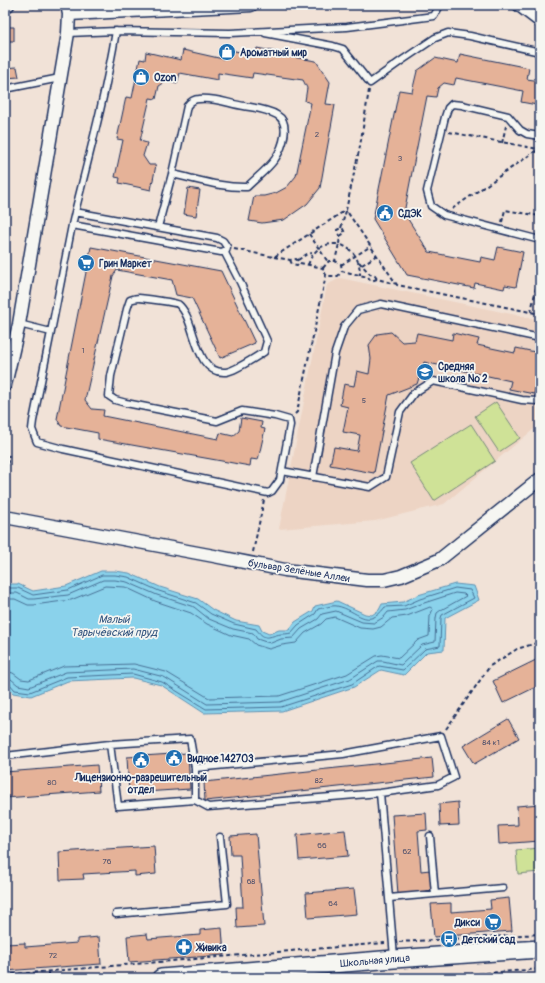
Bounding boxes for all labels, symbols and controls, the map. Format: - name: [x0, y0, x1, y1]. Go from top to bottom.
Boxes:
- shop icon: Ароматный мир: [217, 42, 237, 62]
- place label: Ароматный мир: [240, 47, 307, 59]
- shop icon: Ozon: [131, 67, 151, 87]
- place label: Ozon: [154, 72, 177, 84]
- house number: 2: [315, 130, 320, 139]
- house number: 3: [398, 154, 403, 163]
- public building icon: СДЭК: [375, 203, 395, 223]
- place label: СДЭК: [398, 208, 422, 220]
- supermarket icon: Грин Маркет: [76, 253, 96, 273]
- place label: Грин Маркет: [99, 258, 153, 270]
- house number: 1: [81, 346, 85, 355]
- place label: Средняя школа № 2: [438, 361, 488, 385]
- school or university icon: Средняя школа № 2: [415, 362, 435, 382]
- house number: 5: [362, 396, 366, 405]
- street label: бульвар Зелёные Аллеи: [247, 557, 351, 585]
- water label: Малый Тарычёвский пруд: [71, 613, 159, 639]
- house number: 84 к1: [482, 738, 500, 747]
- public building icon: Видное 142703: [164, 748, 184, 768]
- public building icon: Лицензионно-разрешительный отдел: [131, 750, 151, 770]
- place label: Видное 142703: [187, 753, 254, 765]
- place label: Лицензионно-разрешительный отдел: [74, 772, 207, 796]
- house number: 82: [315, 776, 324, 785]
- house number: 80: [47, 778, 57, 787]
- house number: 66: [317, 841, 327, 850]
- house number: 62: [402, 847, 412, 856]
- house number: 76: [103, 857, 112, 866]
- house number: 68: [247, 877, 255, 886]
- house number: 64: [328, 899, 338, 908]
- supermarket icon: Дикси: [483, 912, 503, 932]
- place label: Дикси: [454, 917, 481, 929]
- bus stop icon: Детский сад: [439, 929, 459, 949]
- place label: Детский сад: [461, 934, 516, 946]
- pharmacy icon: Живика: [174, 937, 194, 957]
- place label: Живика: [195, 942, 227, 954]
- house number: 72: [49, 951, 58, 960]
- street label: Школьная улица: [340, 952, 411, 970]

